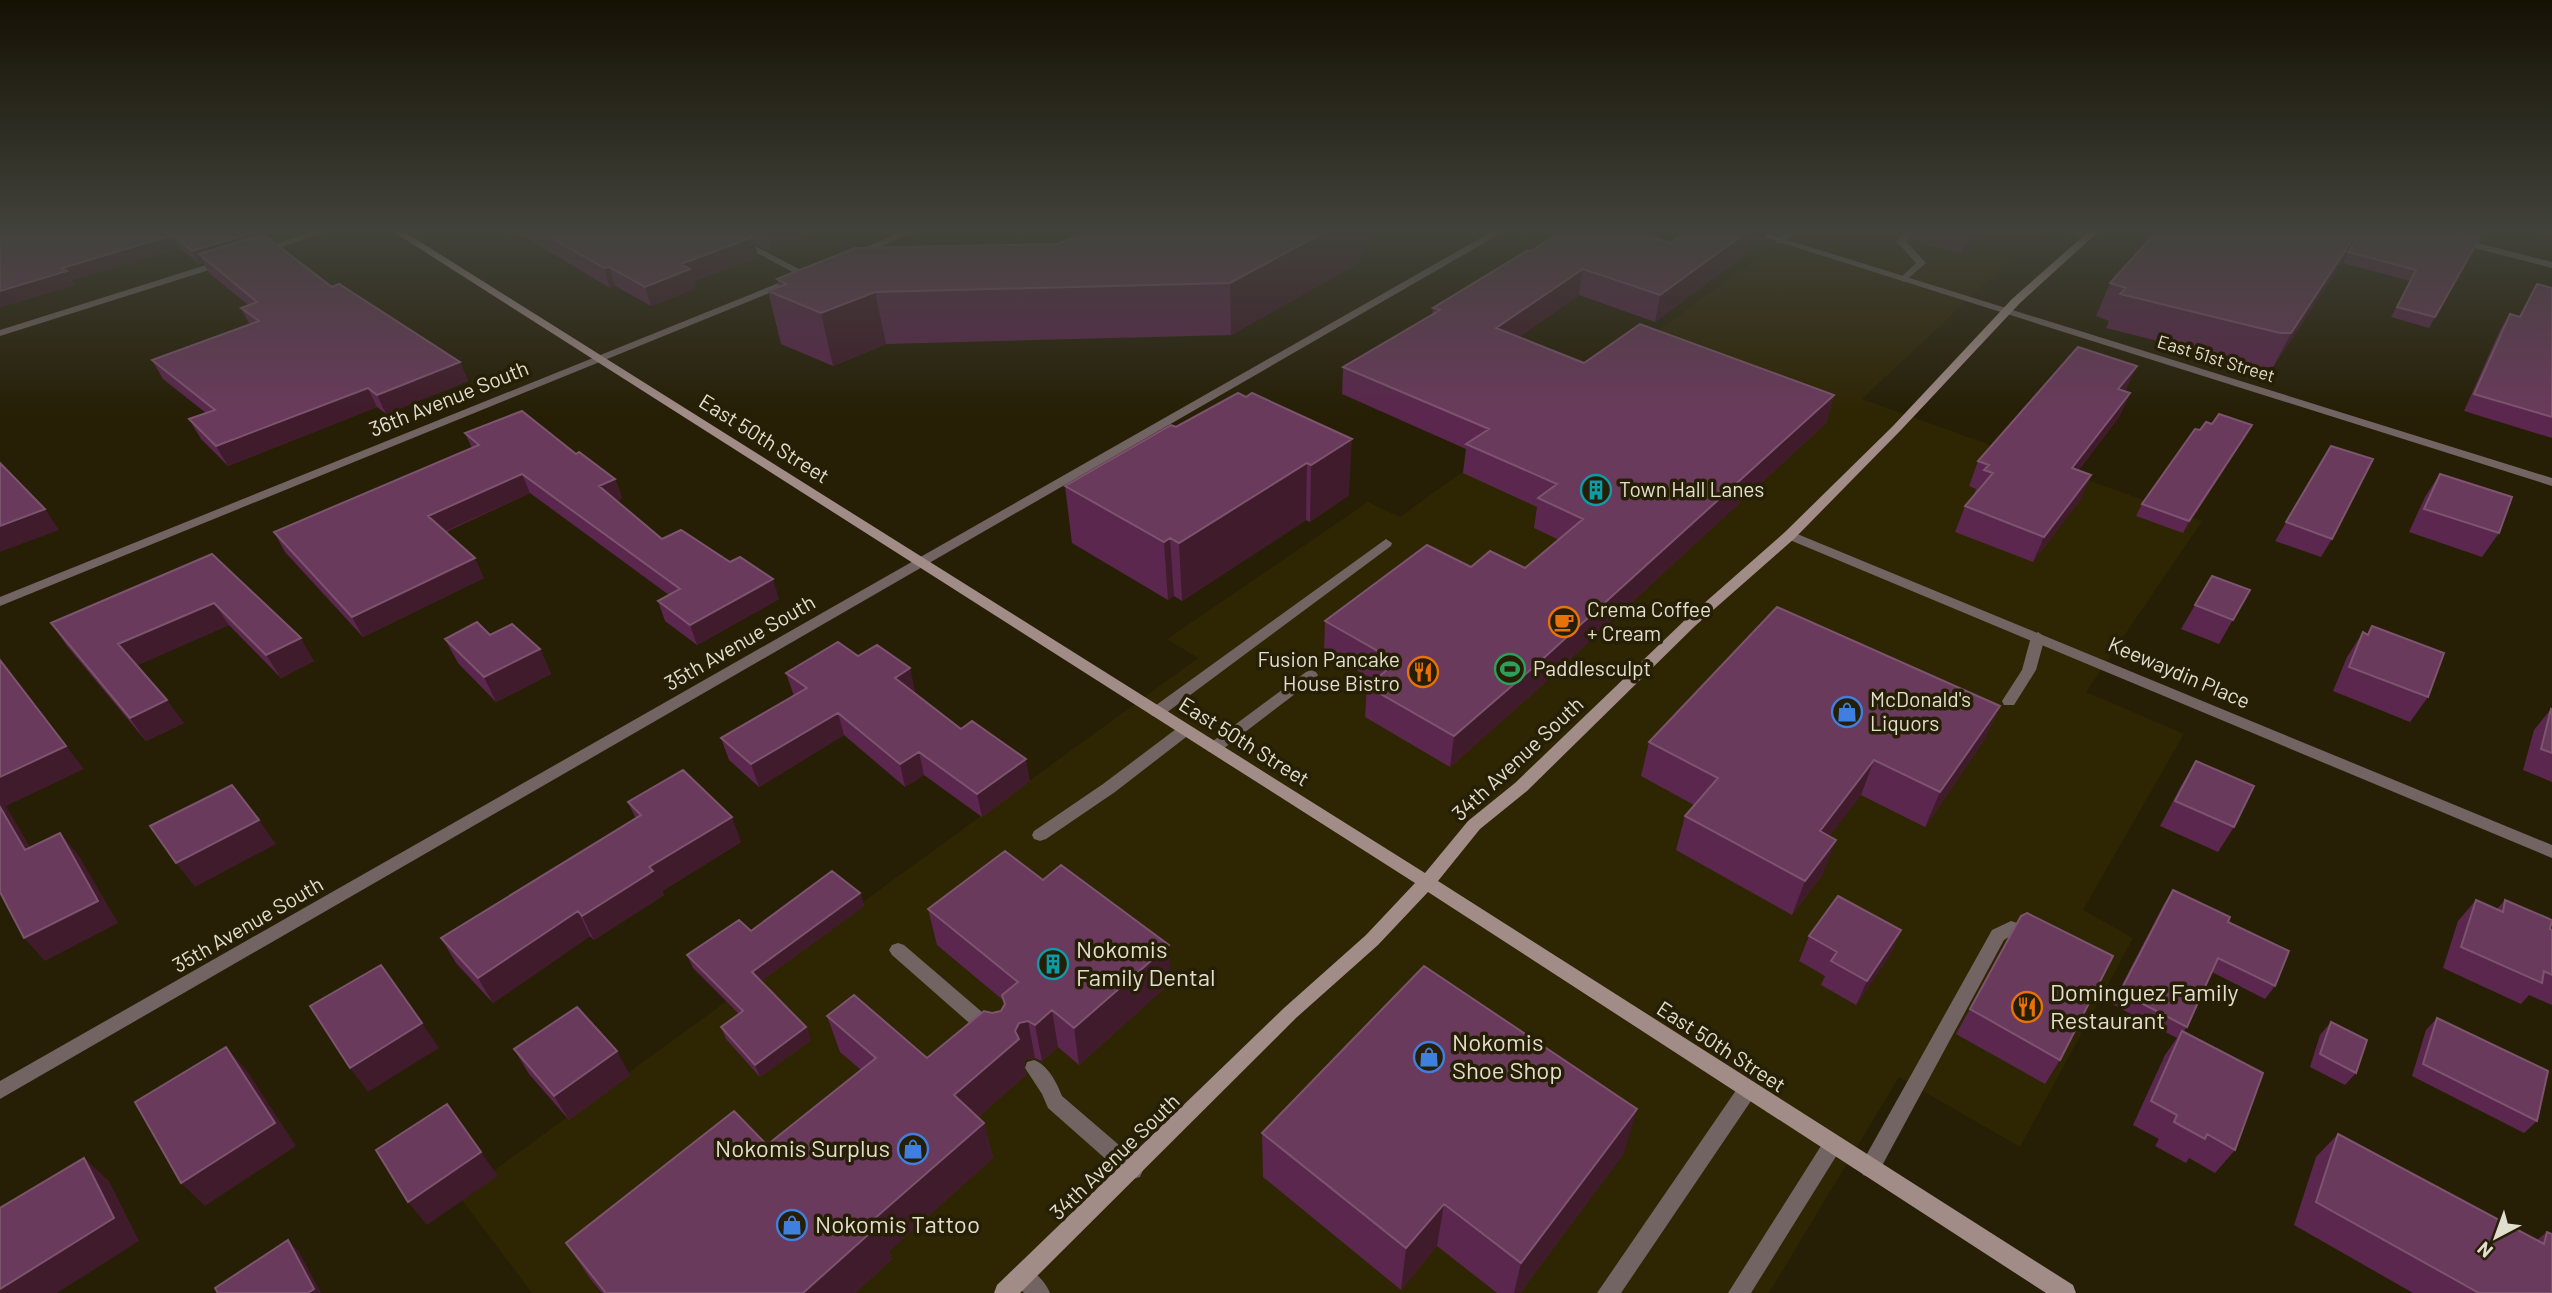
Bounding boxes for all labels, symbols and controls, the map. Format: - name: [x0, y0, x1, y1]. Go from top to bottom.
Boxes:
- street label: East 51st Street: [2155, 330, 2278, 386]
- street label: 36th Avenue South: [365, 354, 532, 441]
- street label: East 50th Street: [695, 388, 834, 488]
- building icon: Town Hall Lanes: [1579, 473, 1613, 507]
- place label: Town Hall Lanes: [1619, 476, 1764, 501]
- street label: 35th Avenue South: [660, 588, 819, 695]
- place label: Crema Coffee + Cream: [1587, 596, 1711, 645]
- cafe icon: Crema Coffee + Cream: [1547, 605, 1581, 639]
- street label: Keewaydin Place: [2105, 630, 2254, 713]
- place label: Fusion Pancake House Bistro: [1257, 646, 1400, 695]
- sports icon: Paddlesculpt: [1493, 652, 1527, 686]
- restaurant icon: Fusion Pancake House Bistro: [1406, 655, 1440, 689]
- place label: Paddlesculpt: [1533, 655, 1651, 680]
- place label: McDonald's Liquors: [1870, 686, 1971, 735]
- street label: East 50th Street: [1175, 691, 1314, 791]
- street label: 34th Avenue South: [1446, 691, 1588, 825]
- shop icon: McDonald's Liquors: [1830, 695, 1864, 729]
- street label: 35th Avenue South: [168, 870, 327, 977]
- place label: Nokomis Family Dental: [1076, 934, 1216, 991]
- building icon: Nokomis Family Dental: [1036, 947, 1070, 981]
- place label: Dominguez Family Restaurant: [2050, 977, 2238, 1034]
- restaurant icon: Dominguez Family Restaurant: [2010, 990, 2044, 1024]
- street label: East 50th Street: [1653, 995, 1791, 1097]
- place label: Nokomis Shoe Shop: [1452, 1027, 1563, 1084]
- shop icon: Nokomis Shoe Shop: [1412, 1040, 1446, 1074]
- street label: 34th Avenue South: [1044, 1088, 1184, 1224]
- shop icon: Nokomis Surplus: [896, 1132, 930, 1166]
- place label: Nokomis Surplus: [715, 1133, 890, 1162]
- north arrow: [2461, 1202, 2531, 1272]
- shop icon: Nokomis Tattoo: [775, 1208, 809, 1242]
- place label: Nokomis Tattoo: [815, 1209, 980, 1238]
- text: N: [2472, 1237, 2497, 1263]

